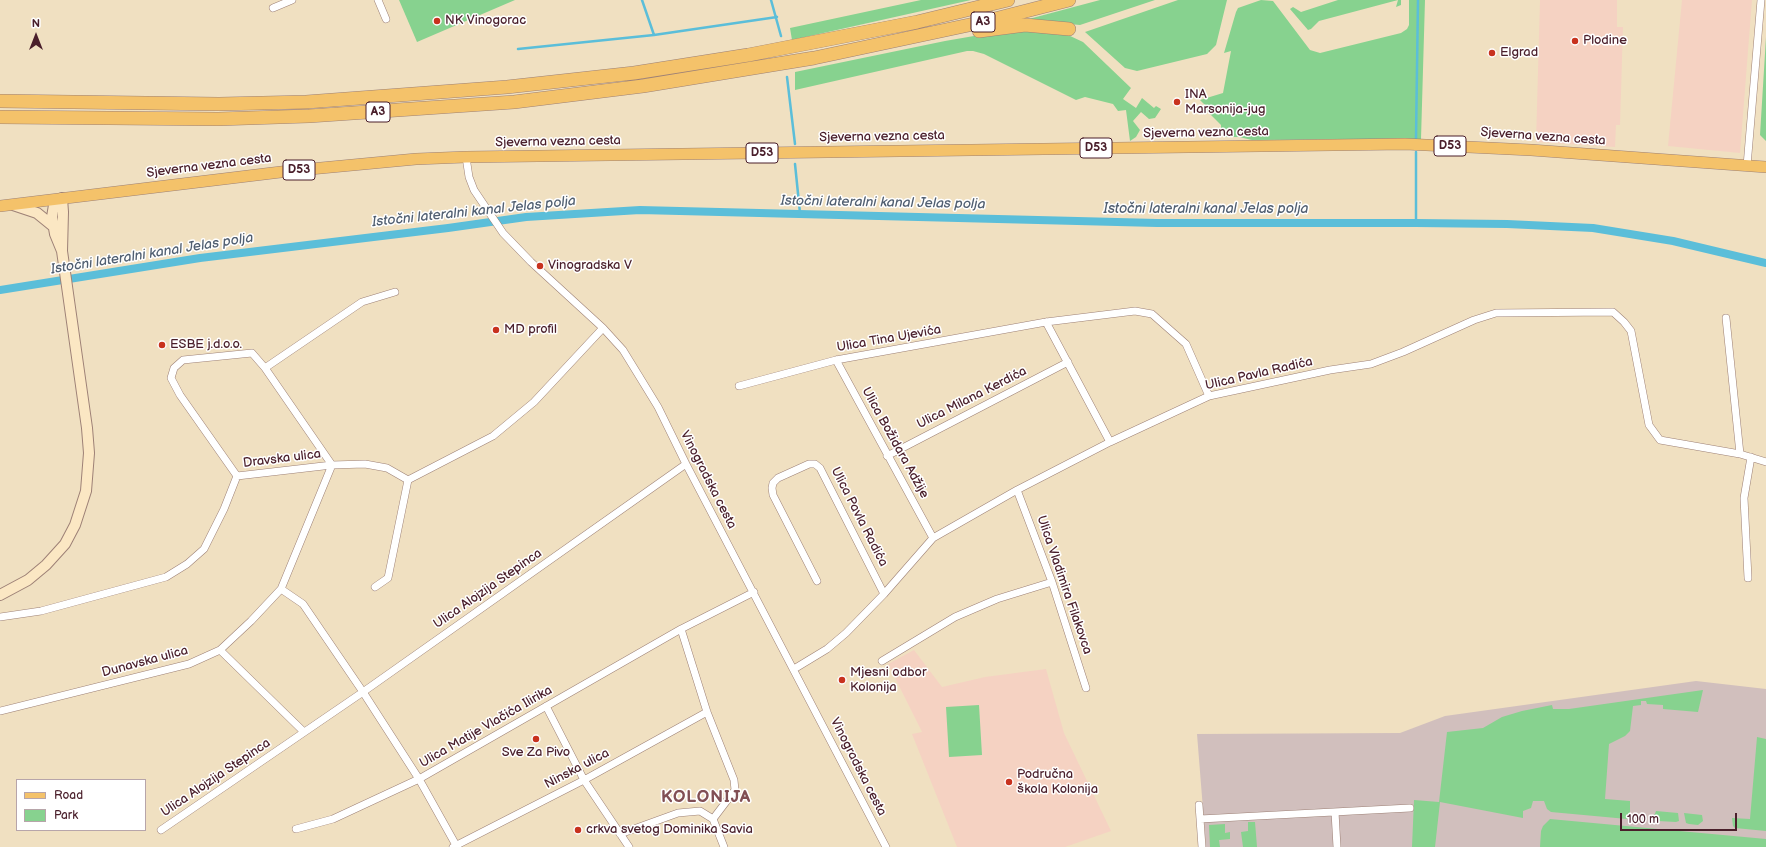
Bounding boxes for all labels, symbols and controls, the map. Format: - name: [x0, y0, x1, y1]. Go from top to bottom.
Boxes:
- road number: A3: [971, 12, 995, 32]
- place label: NK Vinogorac: [445, 13, 526, 29]
- north arrow: [16, 16, 56, 56]
- marker: NK Vinogorac: [432, 16, 442, 26]
- text: N: [32, 17, 40, 30]
- place label: Plodine: [1583, 33, 1627, 49]
- marker: Plodine: [1570, 36, 1580, 46]
- place label: Elgrad: [1500, 45, 1538, 61]
- marker: Elgrad: [1487, 48, 1497, 58]
- place label: INA Marsonija-jug: [1185, 87, 1266, 118]
- marker: INA Marsonija-jug: [1172, 97, 1182, 107]
- road number: A3: [366, 102, 390, 122]
- street label: Sjeverna vezna cesta: [1143, 124, 1269, 142]
- street label: Sjeverna vezna cesta: [1480, 125, 1606, 149]
- street label: Sjeverna vezna cesta: [819, 128, 945, 146]
- street label: Sjeverna vezna cesta: [495, 133, 621, 151]
- road number: D53: [1434, 136, 1466, 156]
- road number: D53: [1080, 138, 1112, 158]
- road number: D53: [746, 143, 778, 163]
- street label: Sjeverna vezna cesta: [146, 151, 272, 181]
- road number: D53: [283, 160, 315, 180]
- water label: Istočni lateralni kanal Jelas polja: [371, 193, 577, 231]
- water label: Istočni lateralni kanal Jelas polja: [780, 193, 986, 213]
- water label: Istočni lateralni kanal Jelas polja: [1104, 201, 1308, 217]
- water label: Istočni lateralni kanal Jelas polja: [50, 230, 254, 278]
- place label: Vinogradska V: [548, 258, 632, 274]
- marker: Vinogradska V: [535, 261, 545, 271]
- place label: MD profil: [504, 322, 557, 338]
- street label: Ulica Tina Ujevića: [836, 322, 942, 356]
- marker: MD profil: [491, 325, 501, 335]
- place label: ESBE j.d.o.o.: [170, 337, 242, 353]
- marker: ESBE j.d.o.o.: [157, 340, 167, 350]
- street label: Ulica Pavla Radića: [1204, 354, 1314, 394]
- street label: Ulica Milana Kerdića: [915, 364, 1029, 432]
- street label: Ulica Božidara Adžije: [858, 385, 932, 501]
- street label: Vinogradska cesta: [677, 428, 739, 532]
- street label: Dravska ulica: [242, 446, 322, 472]
- street label: Ulica Pavla Radića: [827, 465, 891, 569]
- street label: Ulica Vladimira Filakovca: [1033, 514, 1095, 656]
- street label: Ulica Alojzija Stepinca: [431, 546, 545, 632]
- street label: Dunavska ulica: [100, 643, 190, 681]
- place label: Mjesni odbor Kolonija: [850, 665, 927, 696]
- marker: Mjesni odbor Kolonija: [837, 675, 847, 685]
- street label: Ulica Matije Vlačića Ilirika: [417, 683, 555, 771]
- street label: Vinogradska cesta: [827, 715, 889, 819]
- marker: Sve Za Pivo: [531, 734, 541, 744]
- street label: Ulica Alojzija Stepinca: [158, 736, 274, 820]
- place label: Sve Za Pivo: [502, 745, 570, 761]
- street label: Ninska ulica: [542, 745, 612, 793]
- place label: Područna škola Kolonija: [1017, 767, 1098, 798]
- marker: Područna škola Kolonija: [1004, 777, 1014, 787]
- legend: [16, 779, 146, 831]
- text: Road: [54, 788, 83, 803]
- district label: KOLONIJA: [661, 788, 751, 808]
- scale bar: [1622, 805, 1739, 831]
- text: Park: [54, 808, 78, 823]
- text: 100 m: [1627, 812, 1659, 827]
- place label: crkva svetog Dominika Savia: [586, 822, 753, 838]
- marker: crkva svetog Dominika Savia: [573, 825, 583, 835]

